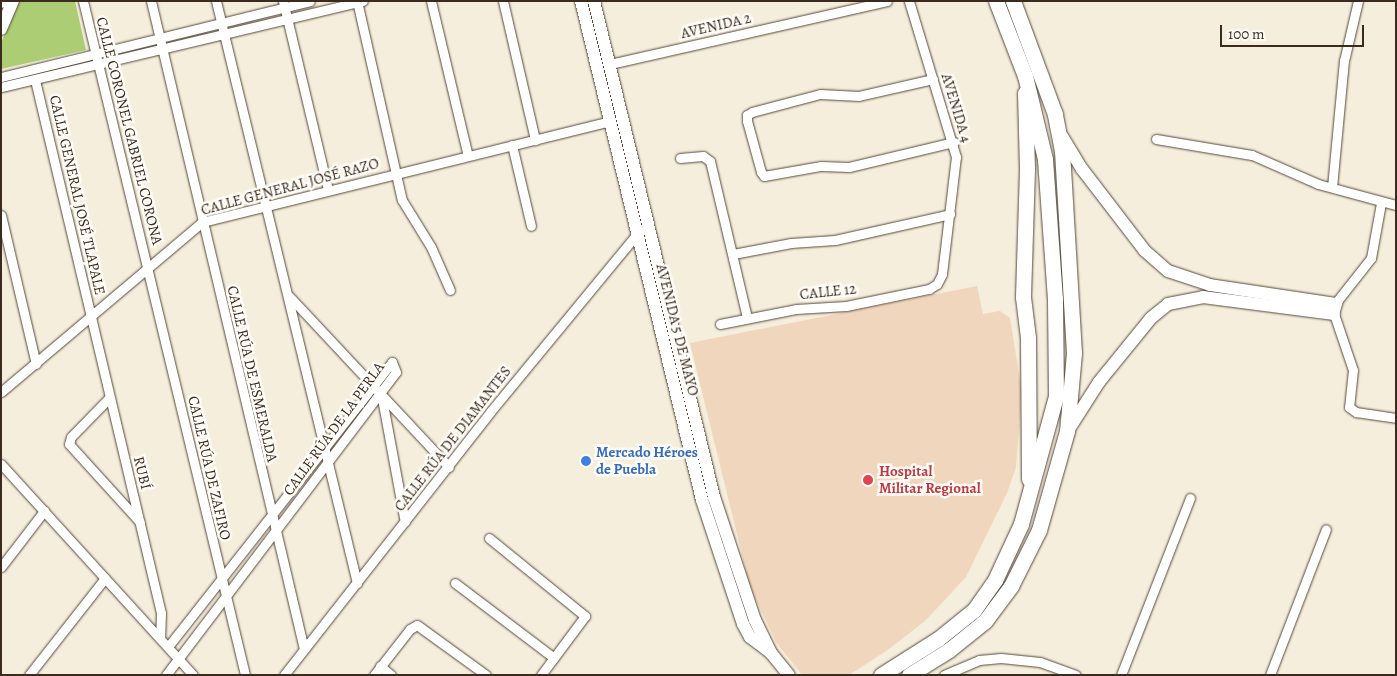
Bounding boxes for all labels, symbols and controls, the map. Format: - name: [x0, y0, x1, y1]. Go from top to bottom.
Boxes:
- street label: AVENIDA 2: [679, 9, 753, 43]
- street label: CALLE CORONEL GABRIEL CORONA: [92, 15, 166, 247]
- scale bar: [1222, 15, 1366, 47]
- text: 100 m: [1228, 24, 1265, 44]
- street label: AVENIDA 4: [937, 71, 975, 145]
- street label: CALLE GENERAL JOSÉ TLAPALE: [45, 93, 109, 297]
- street label: CALLE GENERAL JOSÉ RAZO: [199, 155, 381, 219]
- street label: AVENIDA 5 DE MAYO: [652, 262, 702, 398]
- street label: CALLE 12: [799, 280, 857, 304]
- street label: CALLE RÚA DE ESMERALDA: [223, 284, 281, 464]
- street label: CALLE RÚA DE LA PERLA: [280, 359, 388, 499]
- street label: CALLE RÚA DE DIAMANTES: [391, 363, 515, 515]
- street label: CALLE RÚA DE ZAFIRO: [184, 394, 234, 542]
- place label: Mercado Héroes de Puebla: [596, 443, 698, 478]
- street label: RUBÍ: [129, 455, 155, 491]
- marker: Mercado Héroes de Puebla: [580, 455, 592, 467]
- place label: Hospital Militar Regional: [879, 462, 981, 497]
- marker: Hospital Militar Regional: [861, 473, 875, 487]

